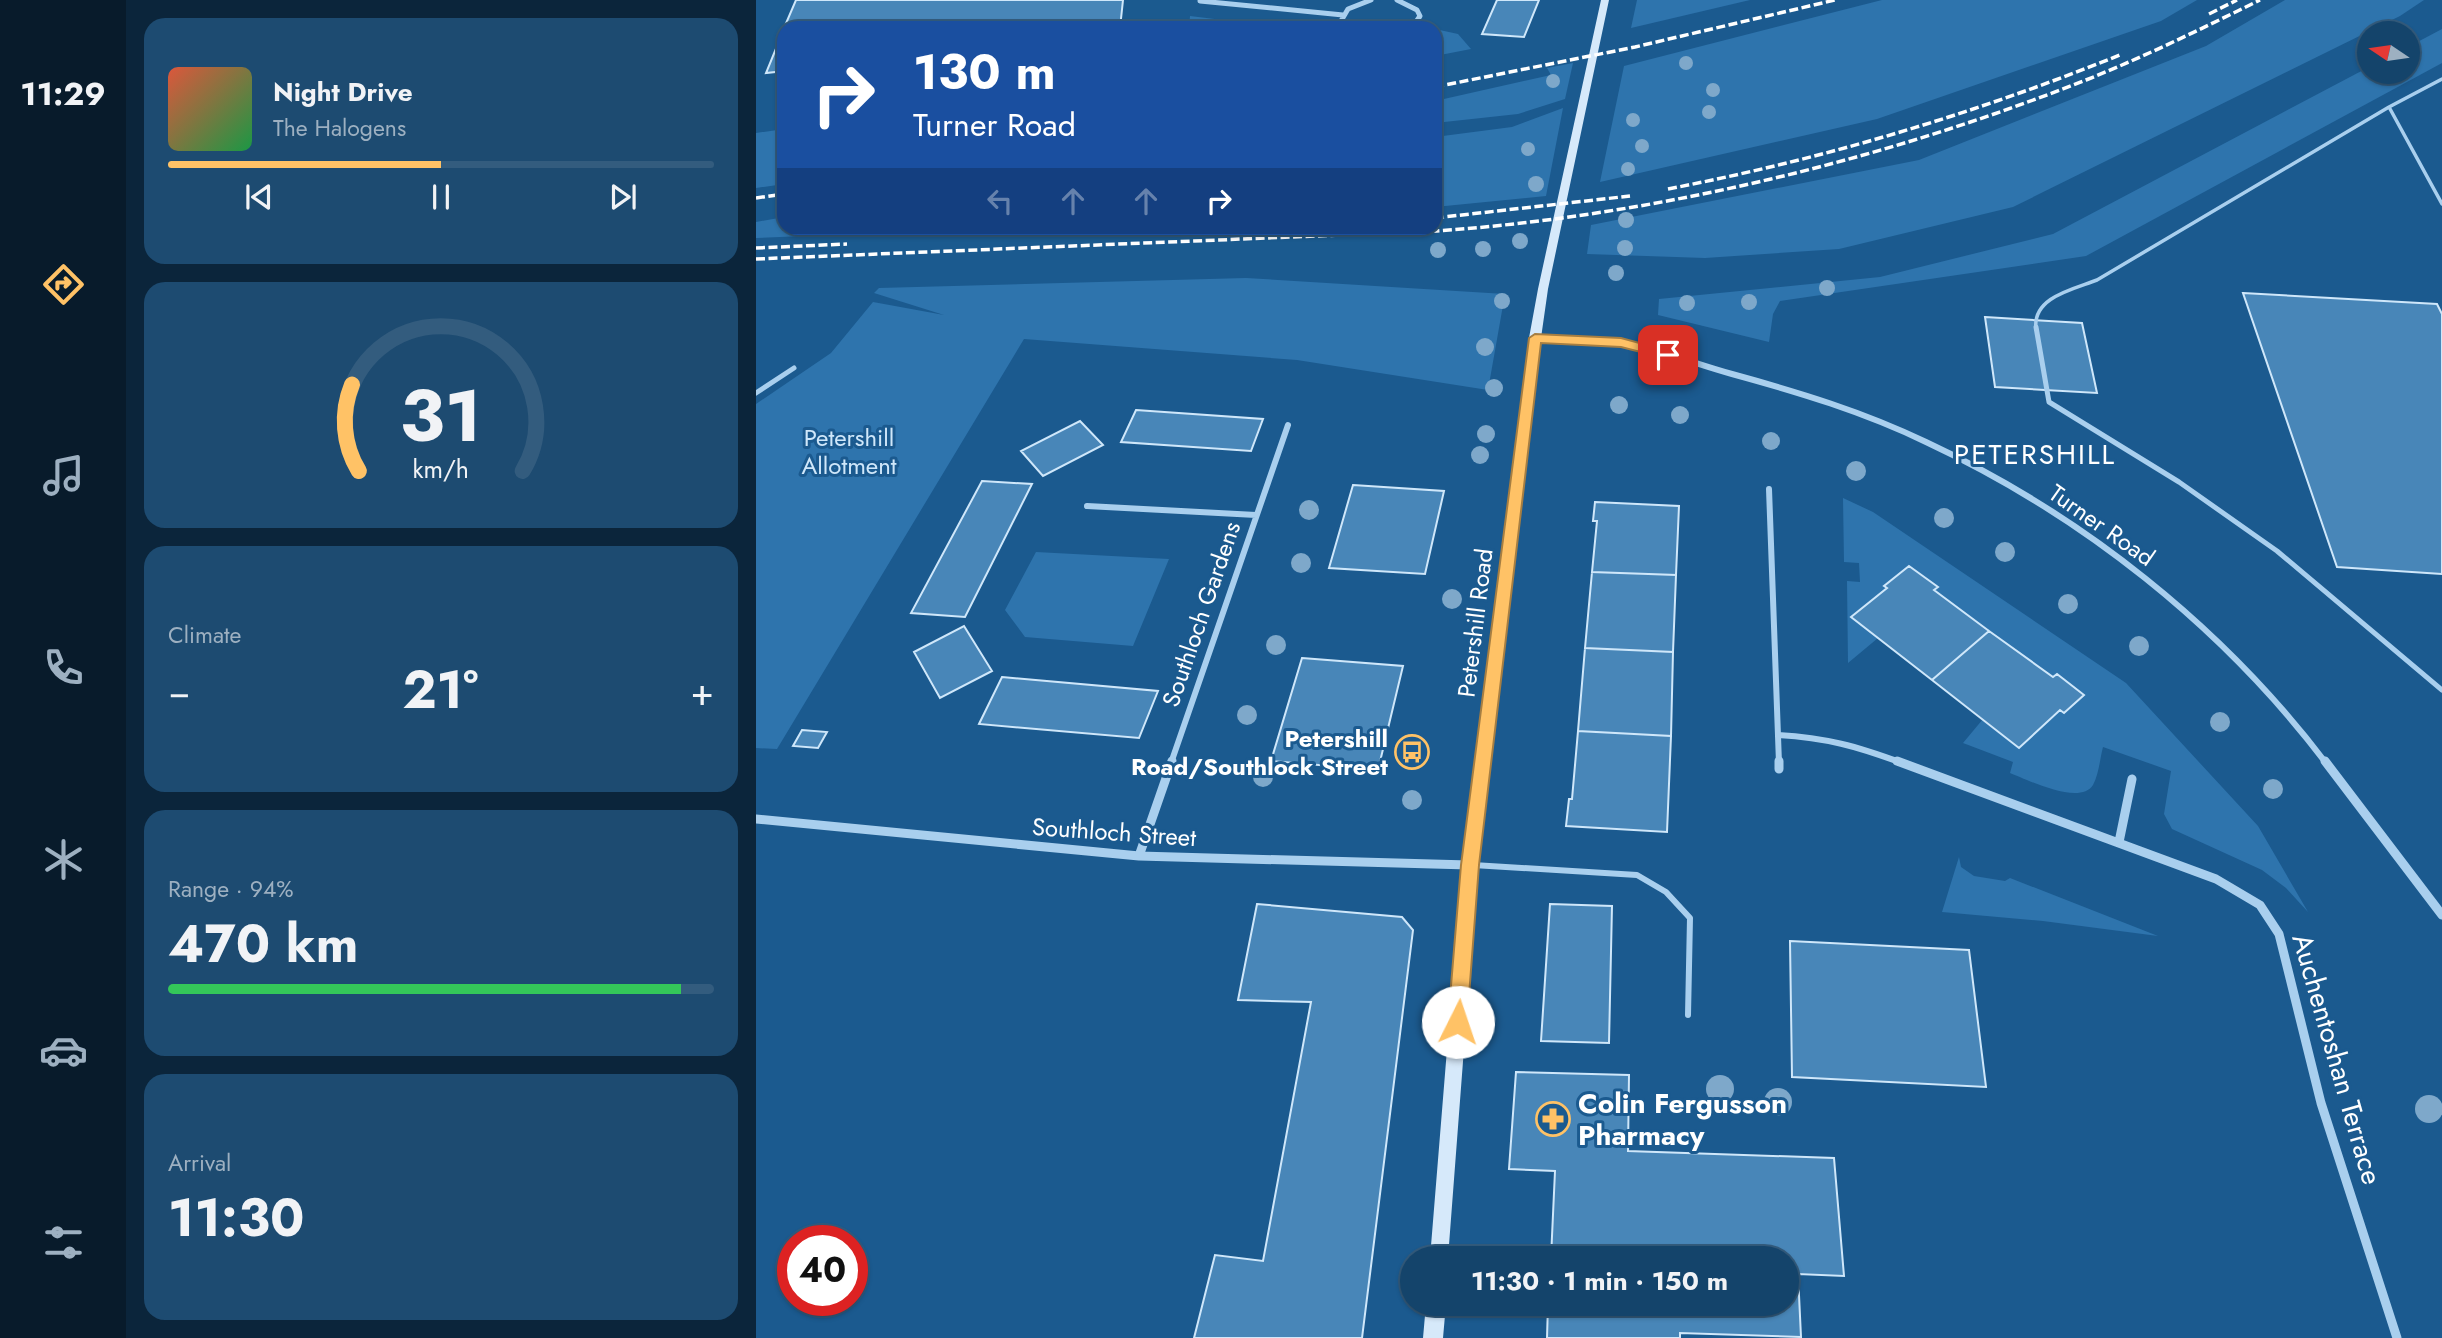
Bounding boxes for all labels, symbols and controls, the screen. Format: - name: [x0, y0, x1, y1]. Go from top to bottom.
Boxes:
- north arrow: [2357, 21, 2420, 84]
- map controls: [2357, 21, 2420, 84]
- text: 130 m: [913, 37, 1056, 107]
- icon: right: [798, 49, 889, 140]
- text: 11:29: [20, 71, 106, 117]
- text: Night Drive: [273, 73, 413, 111]
- text: Turner Road: [913, 102, 1076, 148]
- text: The Halogens: [273, 111, 406, 145]
- icon: previous: [240, 178, 278, 216]
- icon: pause: [422, 178, 460, 216]
- icon: next: [604, 178, 642, 216]
- icon: left: [981, 182, 1019, 220]
- icon: ahead: [1054, 182, 1092, 220]
- icon: ahead: [1127, 182, 1165, 220]
- icon: right: [1200, 182, 1238, 220]
- icon: directions: [39, 260, 88, 309]
- pin: [1638, 325, 1698, 385]
- icon: arrive: [1649, 336, 1687, 374]
- text: 31: [400, 363, 482, 468]
- park label: Petershill Allotment: [801, 420, 897, 483]
- district label: PETERSHILL: [1954, 434, 2116, 475]
- icon: music: [39, 451, 88, 500]
- text: km/h: [413, 451, 469, 487]
- street label: Turner Road: [2042, 476, 2162, 574]
- street label: Southloch Gardens: [1153, 517, 1249, 711]
- street label: Petershill Road: [1449, 547, 1501, 699]
- text: Climate: [168, 618, 241, 652]
- icon: phone: [39, 643, 88, 692]
- text: 21°: [403, 652, 479, 728]
- text: −: [168, 664, 190, 719]
- text: +: [691, 664, 714, 719]
- place label: Petershill Road/Southlock Street: [1131, 721, 1388, 784]
- bus stop icon: Petershill Road/Southlock Street: [1393, 733, 1431, 771]
- street label: Southloch Street: [1031, 809, 1197, 855]
- icon: climate: [39, 835, 88, 884]
- text: Range · 94%: [168, 872, 294, 906]
- text: 470 km: [168, 906, 358, 982]
- street label: Auchentoshan Terrace: [2282, 929, 2392, 1189]
- position arrow: [1421, 985, 1495, 1059]
- icon: car: [39, 1026, 88, 1075]
- place label: Colin Fergusson Pharmacy: [1578, 1083, 1787, 1156]
- pharmacy icon: Colin Fergusson Pharmacy: [1534, 1100, 1572, 1138]
- text: Arrival: [168, 1146, 231, 1180]
- text: 11:30: [168, 1180, 304, 1256]
- icon: filters: [39, 1218, 88, 1267]
- speed limit sign: 40: [777, 1225, 868, 1316]
- text: 11:30 · 1 min · 150 m: [1471, 1262, 1728, 1300]

